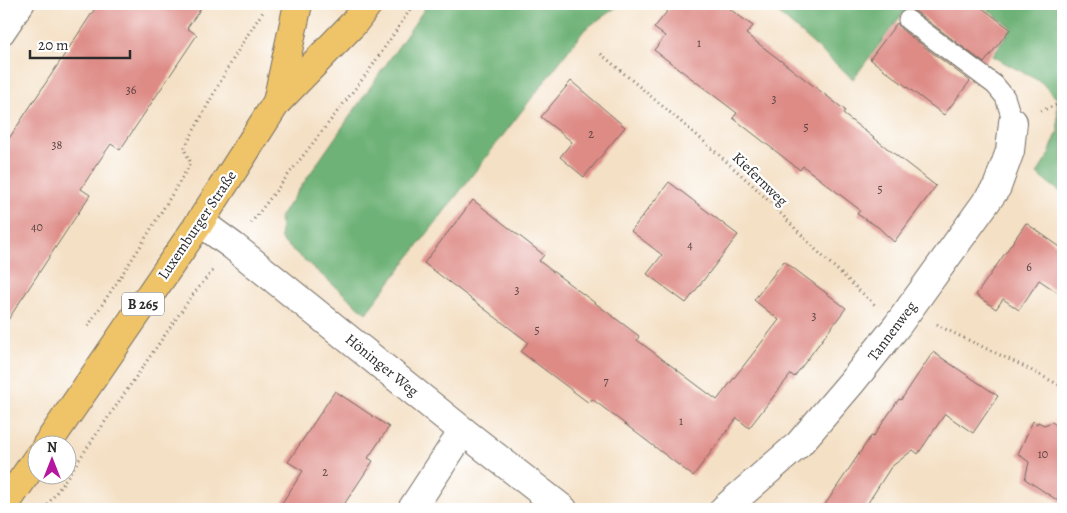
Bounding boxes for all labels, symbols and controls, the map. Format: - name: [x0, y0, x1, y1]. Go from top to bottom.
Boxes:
- scale bar: [30, 28, 130, 60]
- text: 20 m: [38, 35, 69, 55]
- house number: 1: [697, 35, 701, 51]
- house number: 36: [126, 82, 137, 98]
- house number: 3: [772, 91, 777, 107]
- house number: 5: [803, 119, 809, 135]
- house number: 2: [588, 126, 594, 142]
- house number: 38: [52, 137, 63, 153]
- street label: Kiefernweg: [728, 148, 792, 211]
- street label: Luxemburger Straße: [153, 166, 241, 283]
- house number: 5: [877, 181, 883, 197]
- house number: 40: [31, 219, 43, 235]
- house number: 4: [687, 237, 693, 253]
- house number: 6: [1026, 259, 1032, 275]
- house number: 3: [515, 282, 520, 298]
- road number: B 265: [122, 292, 164, 316]
- street label: Tannenweg: [863, 297, 921, 365]
- house number: 3: [812, 308, 817, 324]
- house number: 5: [534, 322, 540, 338]
- street label: Höninger Weg: [341, 329, 423, 401]
- house number: 7: [603, 373, 609, 389]
- house number: 1: [679, 413, 683, 429]
- north arrow: [28, 436, 78, 486]
- text: N: [47, 438, 57, 457]
- house number: 10: [1038, 446, 1048, 462]
- house number: 2: [322, 464, 328, 480]

